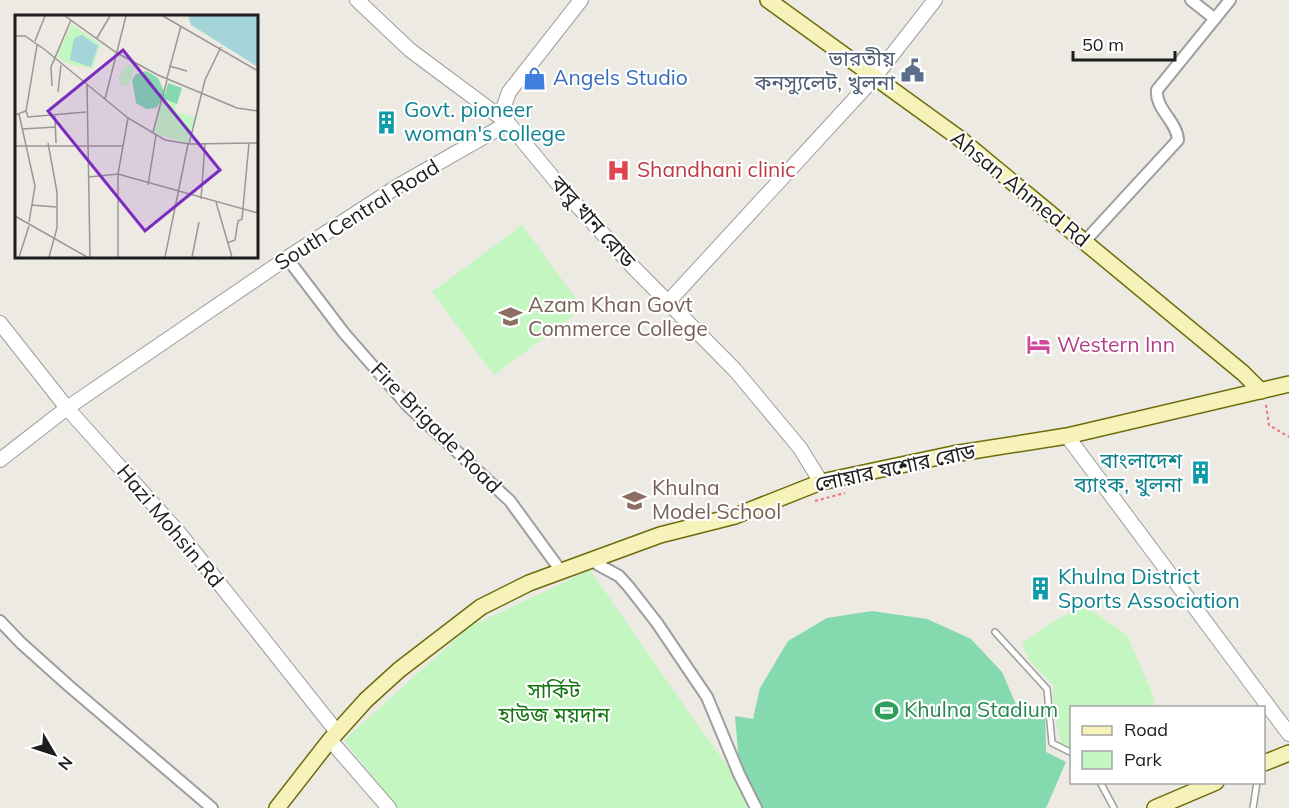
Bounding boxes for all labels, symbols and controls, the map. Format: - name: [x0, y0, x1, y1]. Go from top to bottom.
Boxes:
- inset map: [15, 15, 258, 258]
- scale bar: [1073, 24, 1175, 62]
- text: 50 m: [1082, 33, 1124, 56]
- place label: ভারতীয় কনস্যুলেট, খুলনা: [754, 45, 896, 95]
- public building icon: ভারতীয় কনস্যুলেট, খুলনা: [900, 58, 926, 84]
- place label: Angels Studio: [553, 64, 688, 90]
- shop icon: Angels Studio: [522, 65, 548, 91]
- place label: Govt. pioneer woman's college: [404, 96, 566, 146]
- building icon: Govt. pioneer woman's college: [373, 109, 399, 135]
- street label: Ahsan Ahmed Rd: [946, 124, 1095, 252]
- street label: South Central Road: [269, 153, 444, 275]
- place label: Shandhani clinic: [637, 156, 796, 182]
- hospital icon: Shandhani clinic: [606, 157, 632, 183]
- street label: বাবু খান রোড: [545, 169, 642, 273]
- place label: Azam Khan Govt Commerce College: [528, 291, 708, 341]
- school or university icon: Azam Khan Govt Commerce College: [497, 304, 523, 330]
- place label: Western Inn: [1057, 331, 1175, 357]
- hotel icon: Western Inn: [1026, 332, 1052, 358]
- street label: Fire Brigade Road: [366, 356, 508, 498]
- street label: লোয়ার যশোর রোড: [812, 437, 979, 497]
- place label: বাংলাদেশ ব্যাংক, খুলনা: [1073, 447, 1183, 497]
- street label: Hazi Mohsin Rd: [112, 459, 230, 592]
- building icon: বাংলাদেশ ব্যাংক, খুলনা: [1187, 460, 1213, 486]
- place label: Khulna Model School: [652, 474, 781, 524]
- school or university icon: Khulna Model School: [621, 487, 647, 513]
- place label: Khulna District Sports Association: [1058, 563, 1240, 613]
- building icon: Khulna District Sports Association: [1027, 576, 1053, 602]
- park label: সার্কিট হাউজ ময়দান: [497, 677, 610, 727]
- place label: Khulna Stadium: [904, 696, 1058, 722]
- sports icon: Khulna Stadium: [873, 697, 899, 723]
- legend: [1070, 706, 1265, 784]
- text: Road: [1124, 718, 1168, 741]
- north arrow: [24, 724, 84, 784]
- text: Park: [1124, 748, 1163, 771]
- text: N: [54, 752, 77, 774]

